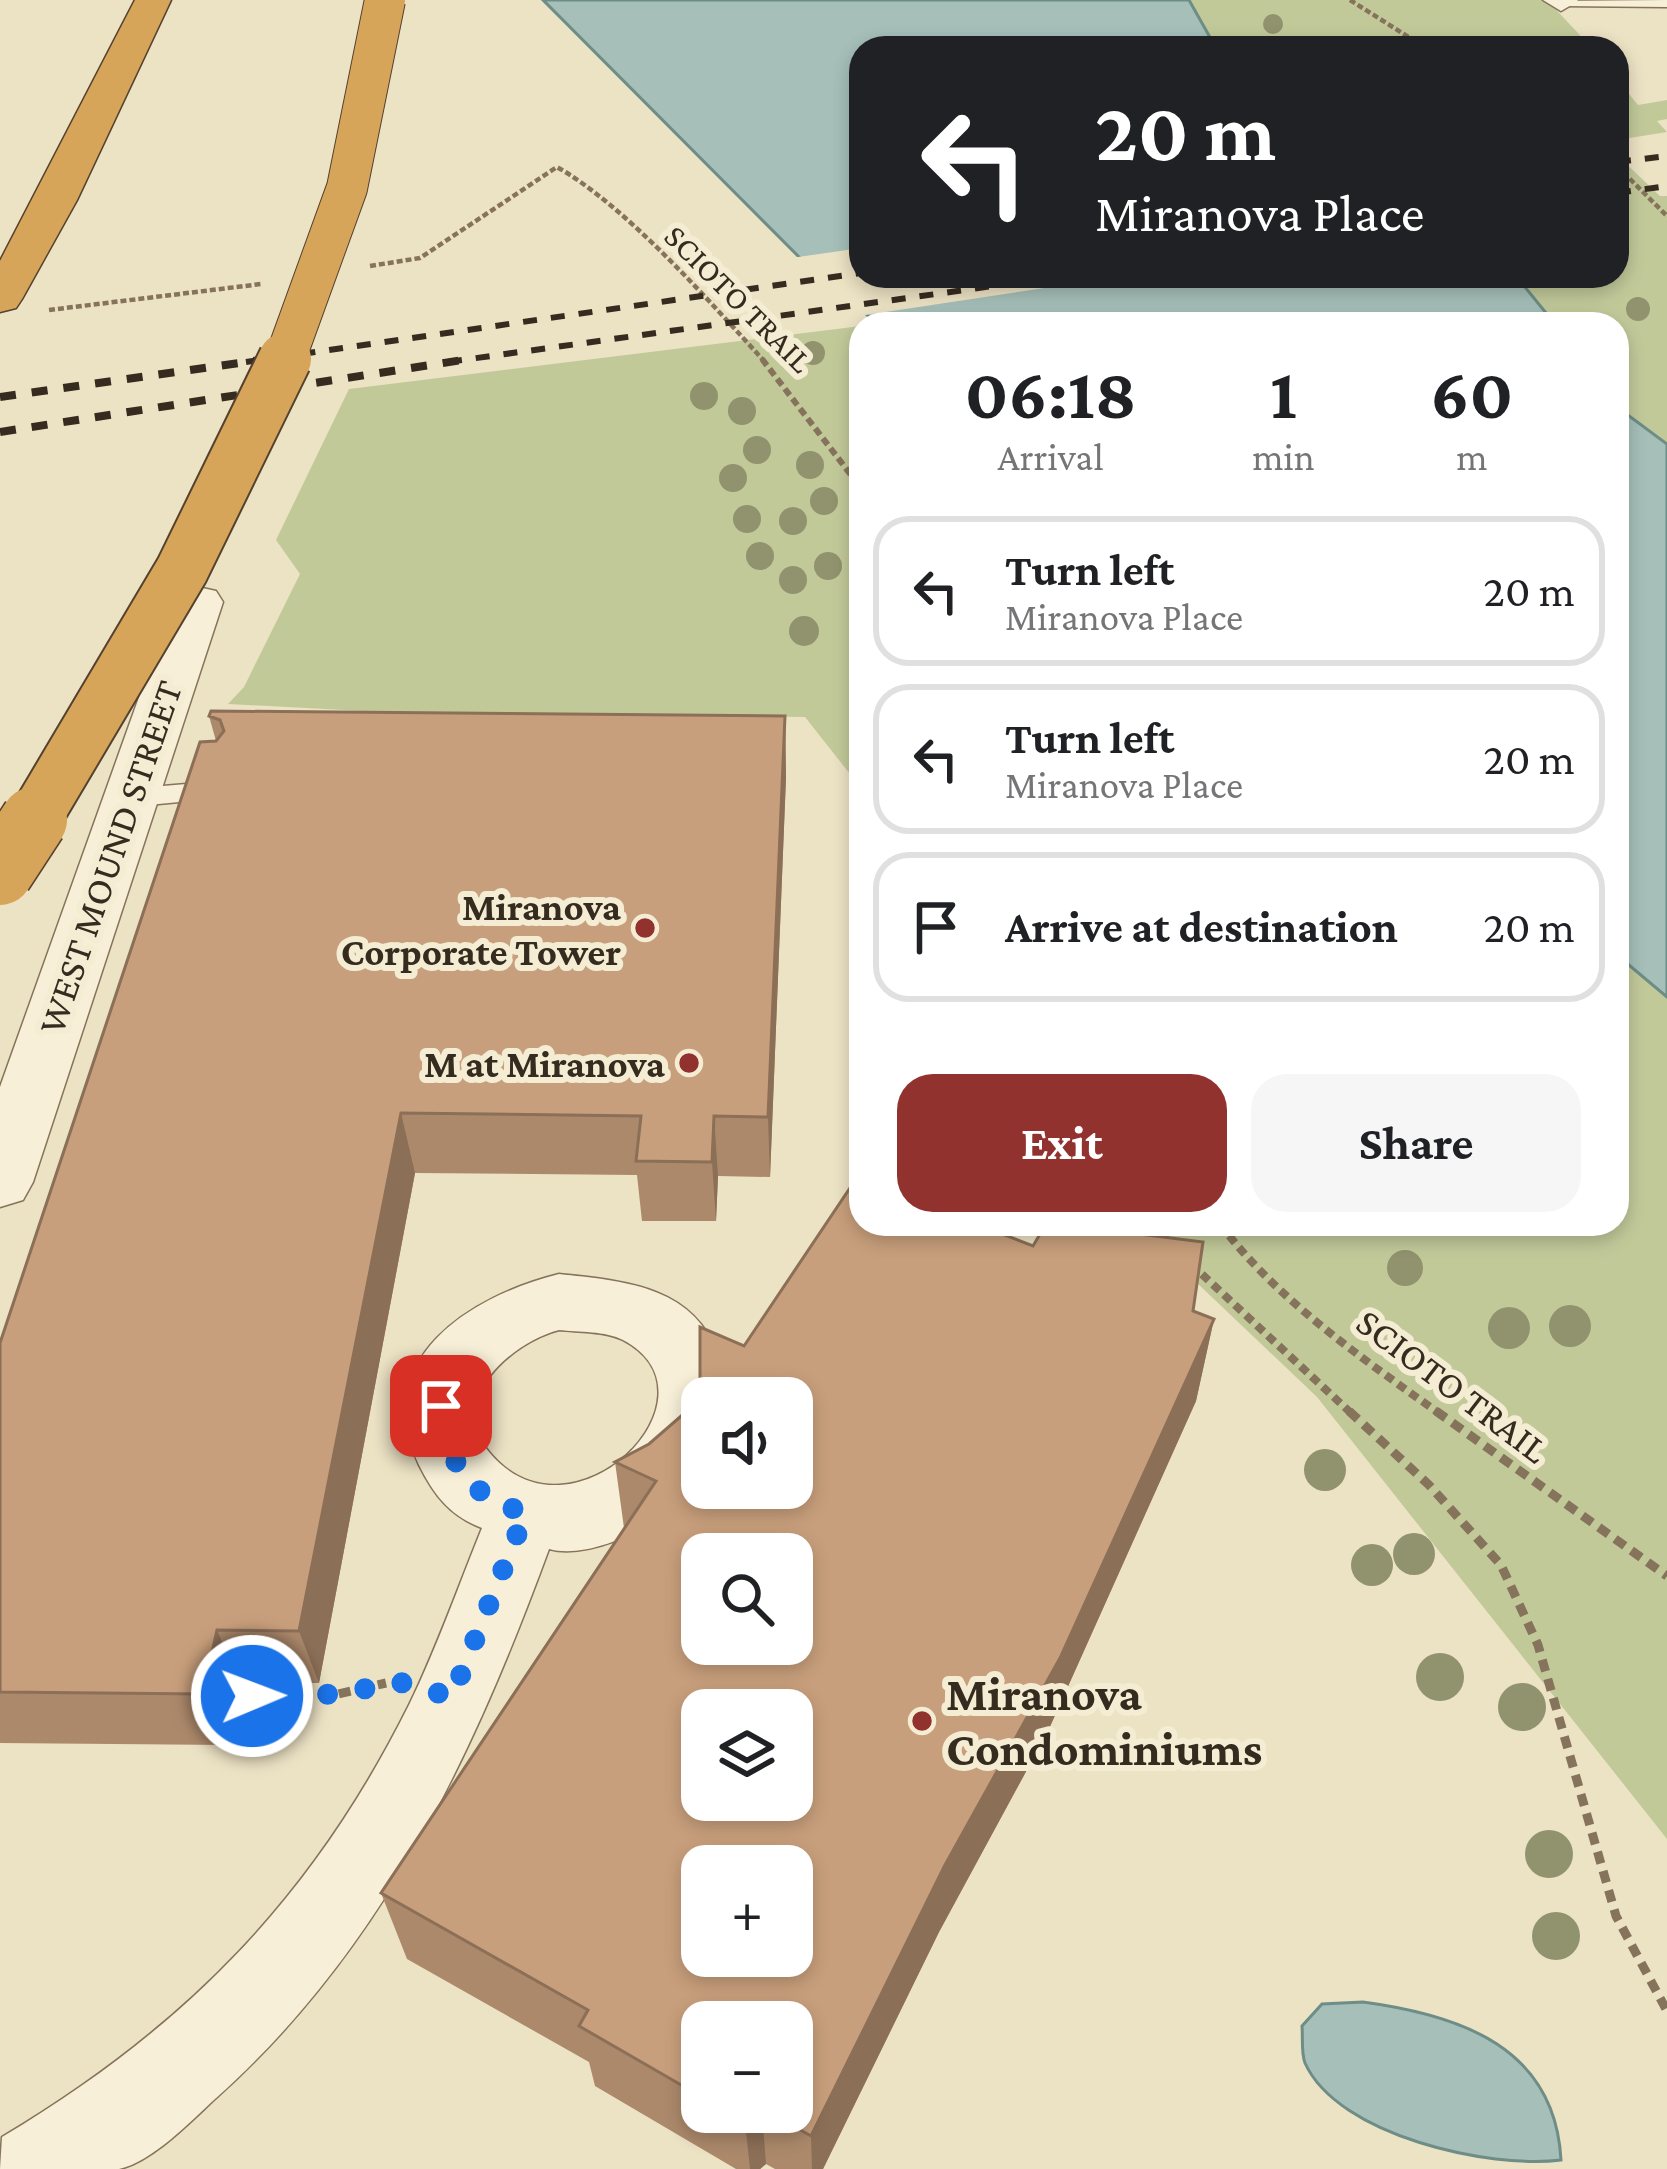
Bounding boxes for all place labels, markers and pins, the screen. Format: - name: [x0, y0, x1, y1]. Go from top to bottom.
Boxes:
- place label: Miranova Corporate Tower: [341, 885, 621, 973]
- marker: Miranova Corporate Tower: [632, 915, 658, 941]
- place label: M at Miranova: [424, 1042, 665, 1085]
- marker: M at Miranova: [676, 1050, 702, 1076]
- pin: [390, 1355, 492, 1457]
- place label: Miranova Condominiums: [946, 1667, 1262, 1775]
- marker: Miranova Condominiums: [909, 1708, 935, 1734]

